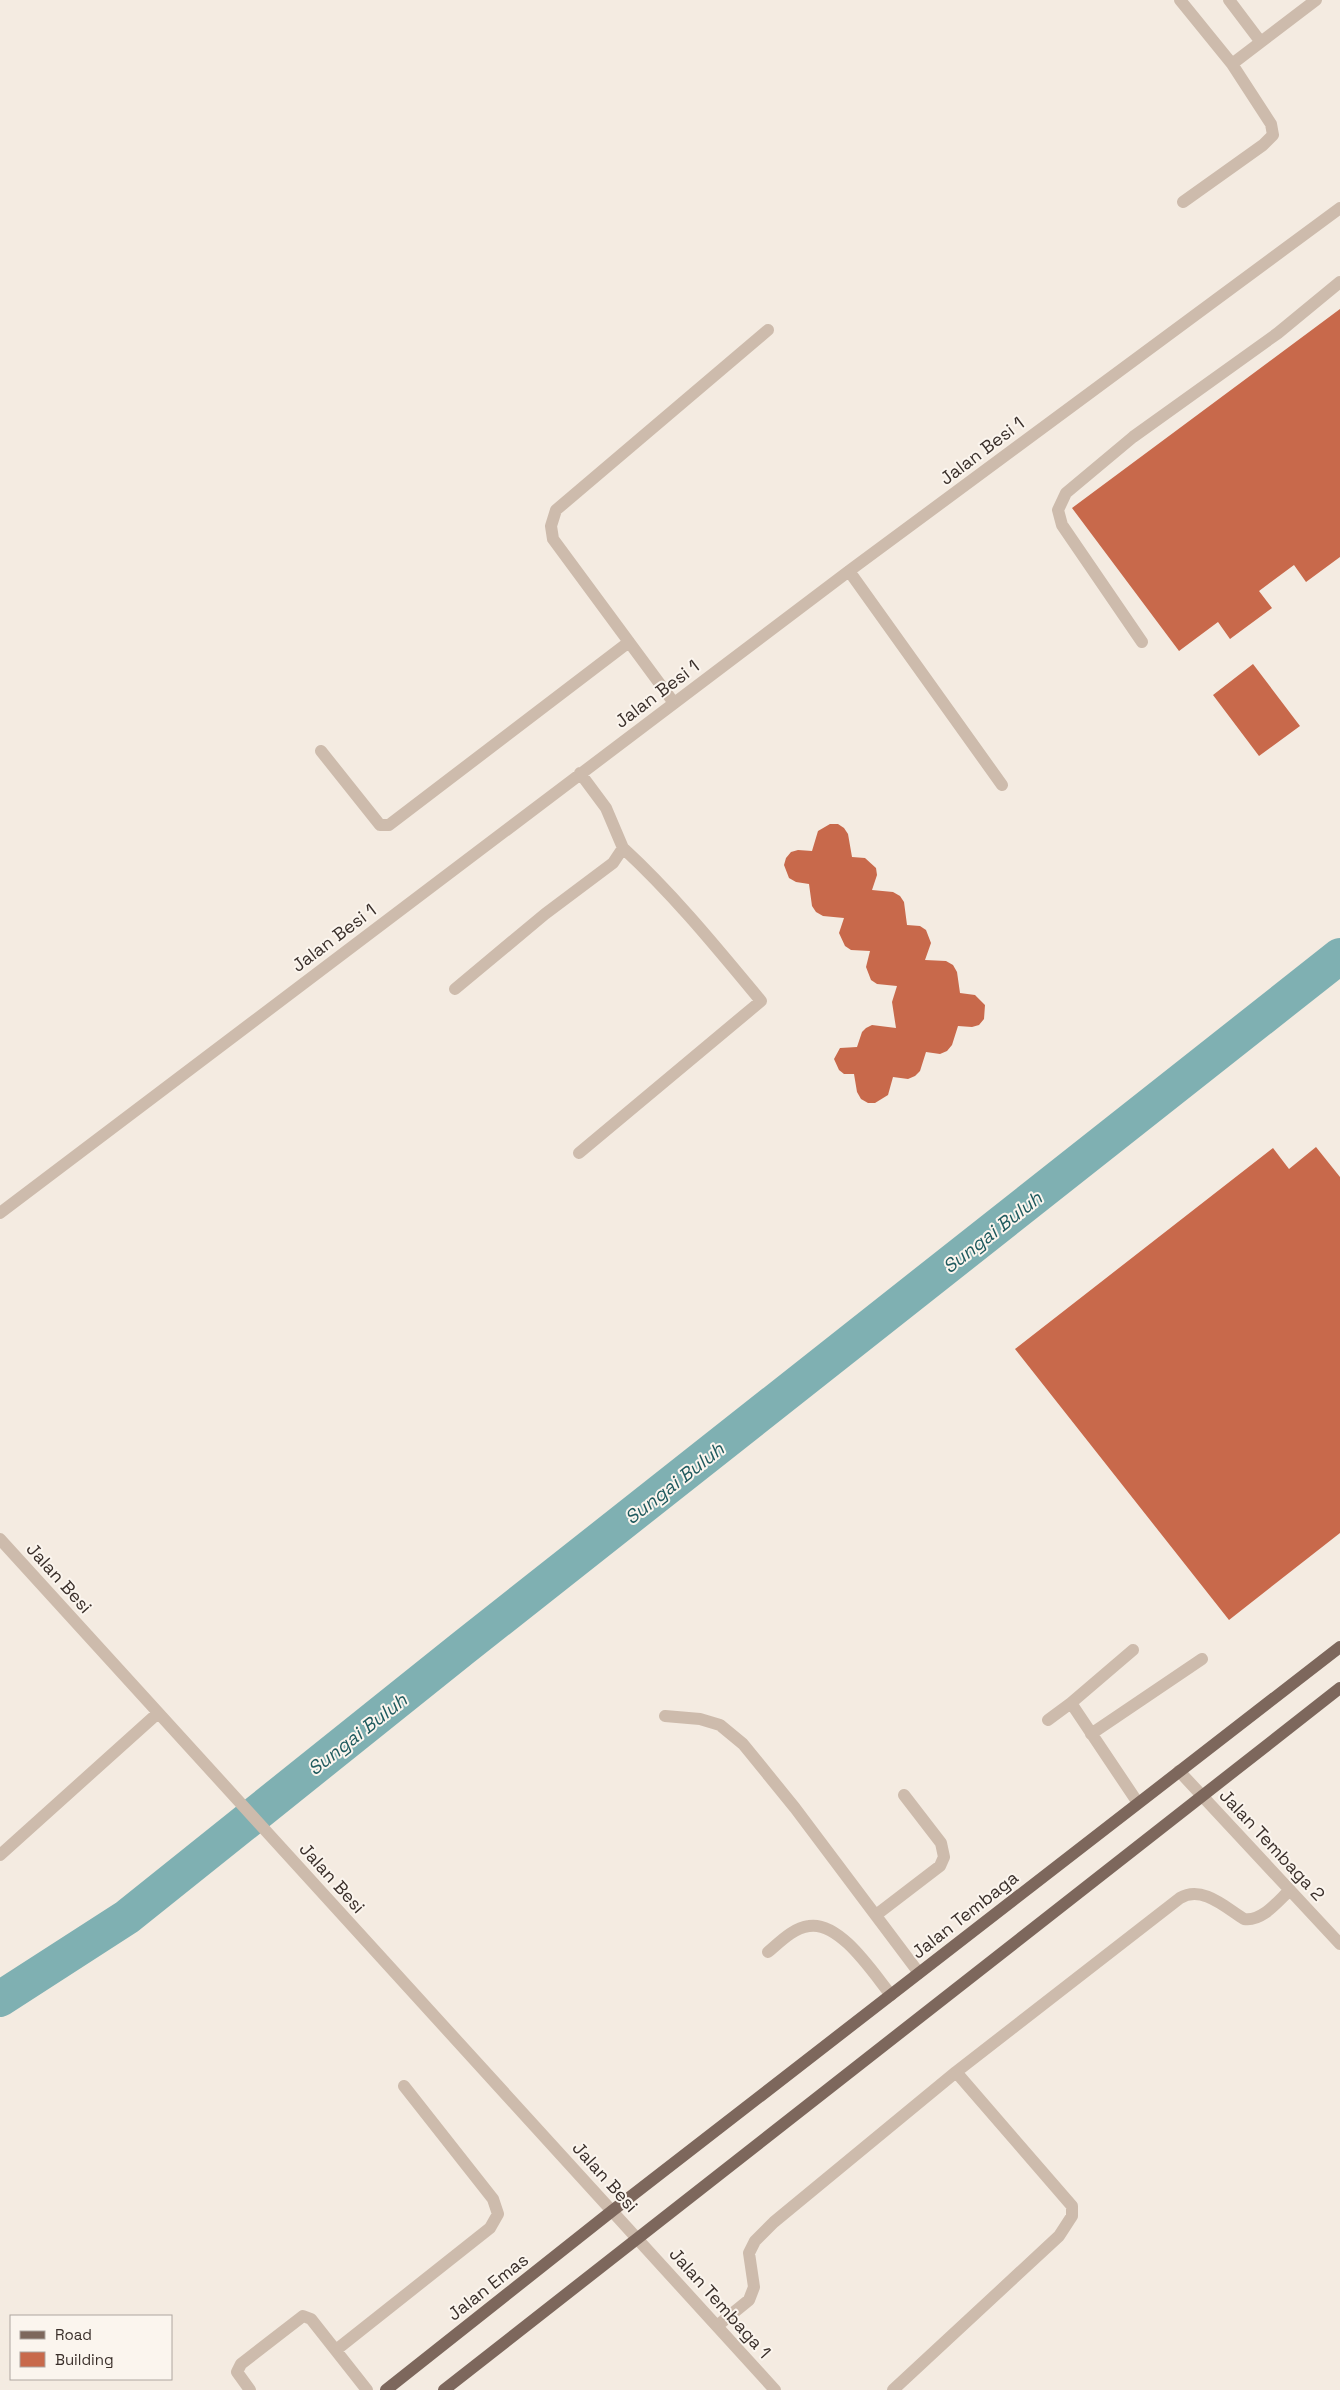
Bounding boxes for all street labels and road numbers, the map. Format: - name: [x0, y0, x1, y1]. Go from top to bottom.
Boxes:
- street label: Jalan Besi 1: [935, 411, 1028, 490]
- street label: Jalan Besi 1: [610, 654, 703, 733]
- street label: Jalan Besi 1: [287, 898, 380, 977]
- street label: Jalan Besi: [22, 1537, 97, 1618]
- street label: Jalan Tembaga 2: [1215, 1784, 1330, 1905]
- street label: Jalan Besi: [295, 1837, 370, 1918]
- street label: Jalan Tembaga: [907, 1866, 1023, 1963]
- street label: Jalan Besi: [568, 2136, 643, 2217]
- street label: Jalan Tembaga 1: [665, 2242, 776, 2363]
- street label: Jalan Emas: [443, 2248, 533, 2325]

